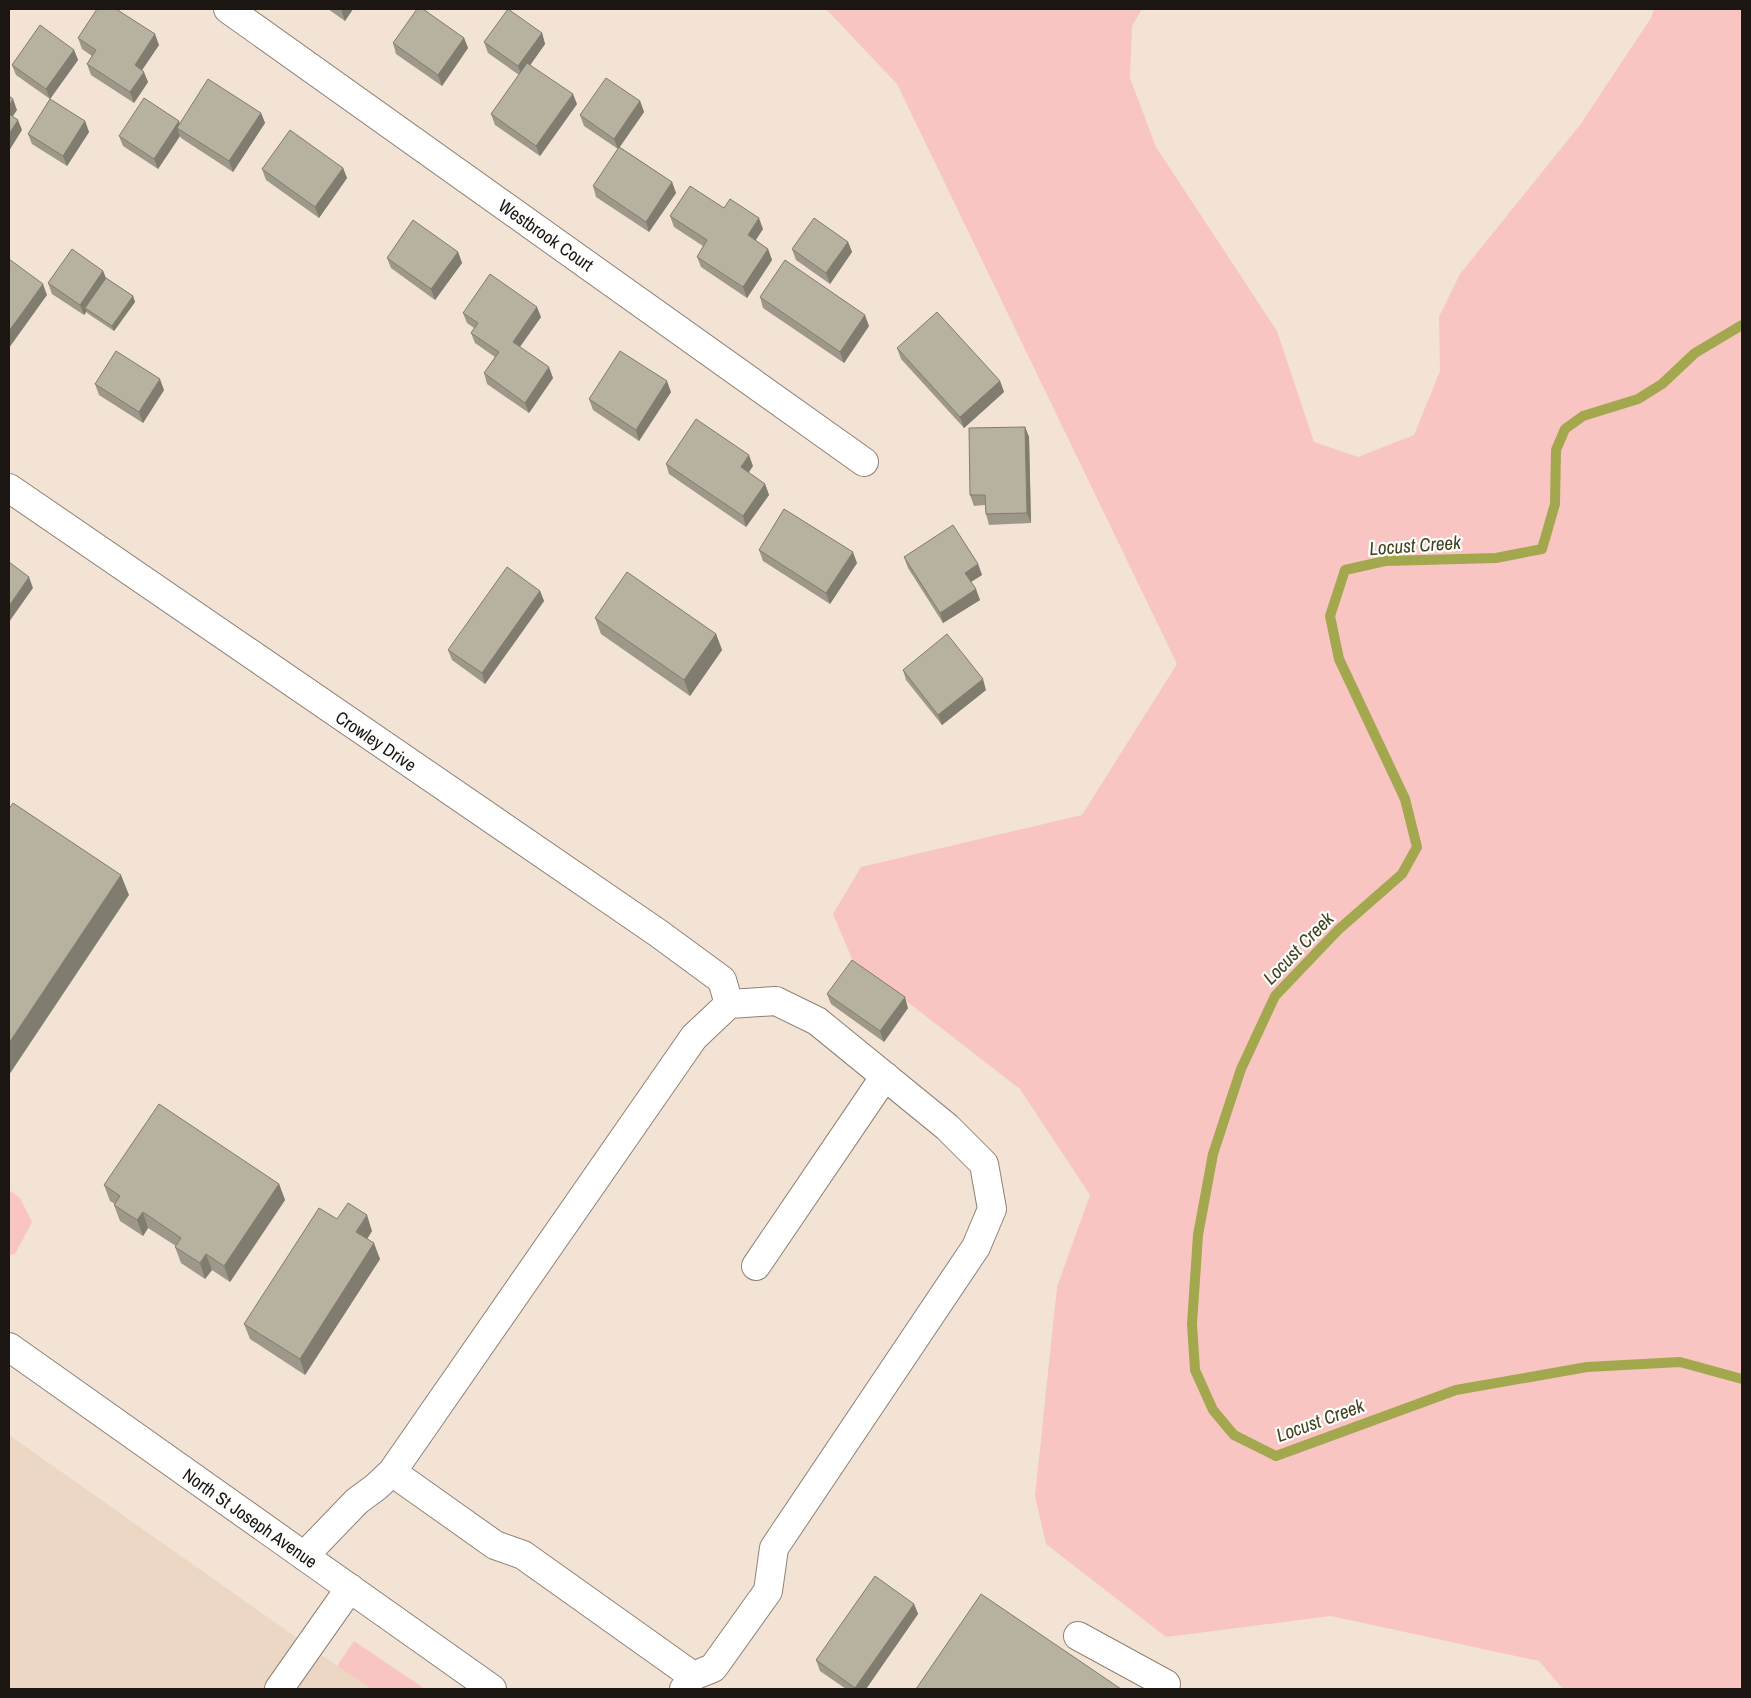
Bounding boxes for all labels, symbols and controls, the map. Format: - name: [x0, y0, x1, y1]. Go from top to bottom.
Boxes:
- street label: Westbrook Court: [494, 193, 598, 277]
- water label: Locust Creek: [1368, 529, 1463, 561]
- street label: Crowley Drive: [331, 705, 421, 777]
- water label: Locust Creek: [1257, 905, 1340, 990]
- water label: Locust Creek: [1272, 1392, 1369, 1448]
- street label: North St Joseph Avenue: [178, 1462, 322, 1574]

